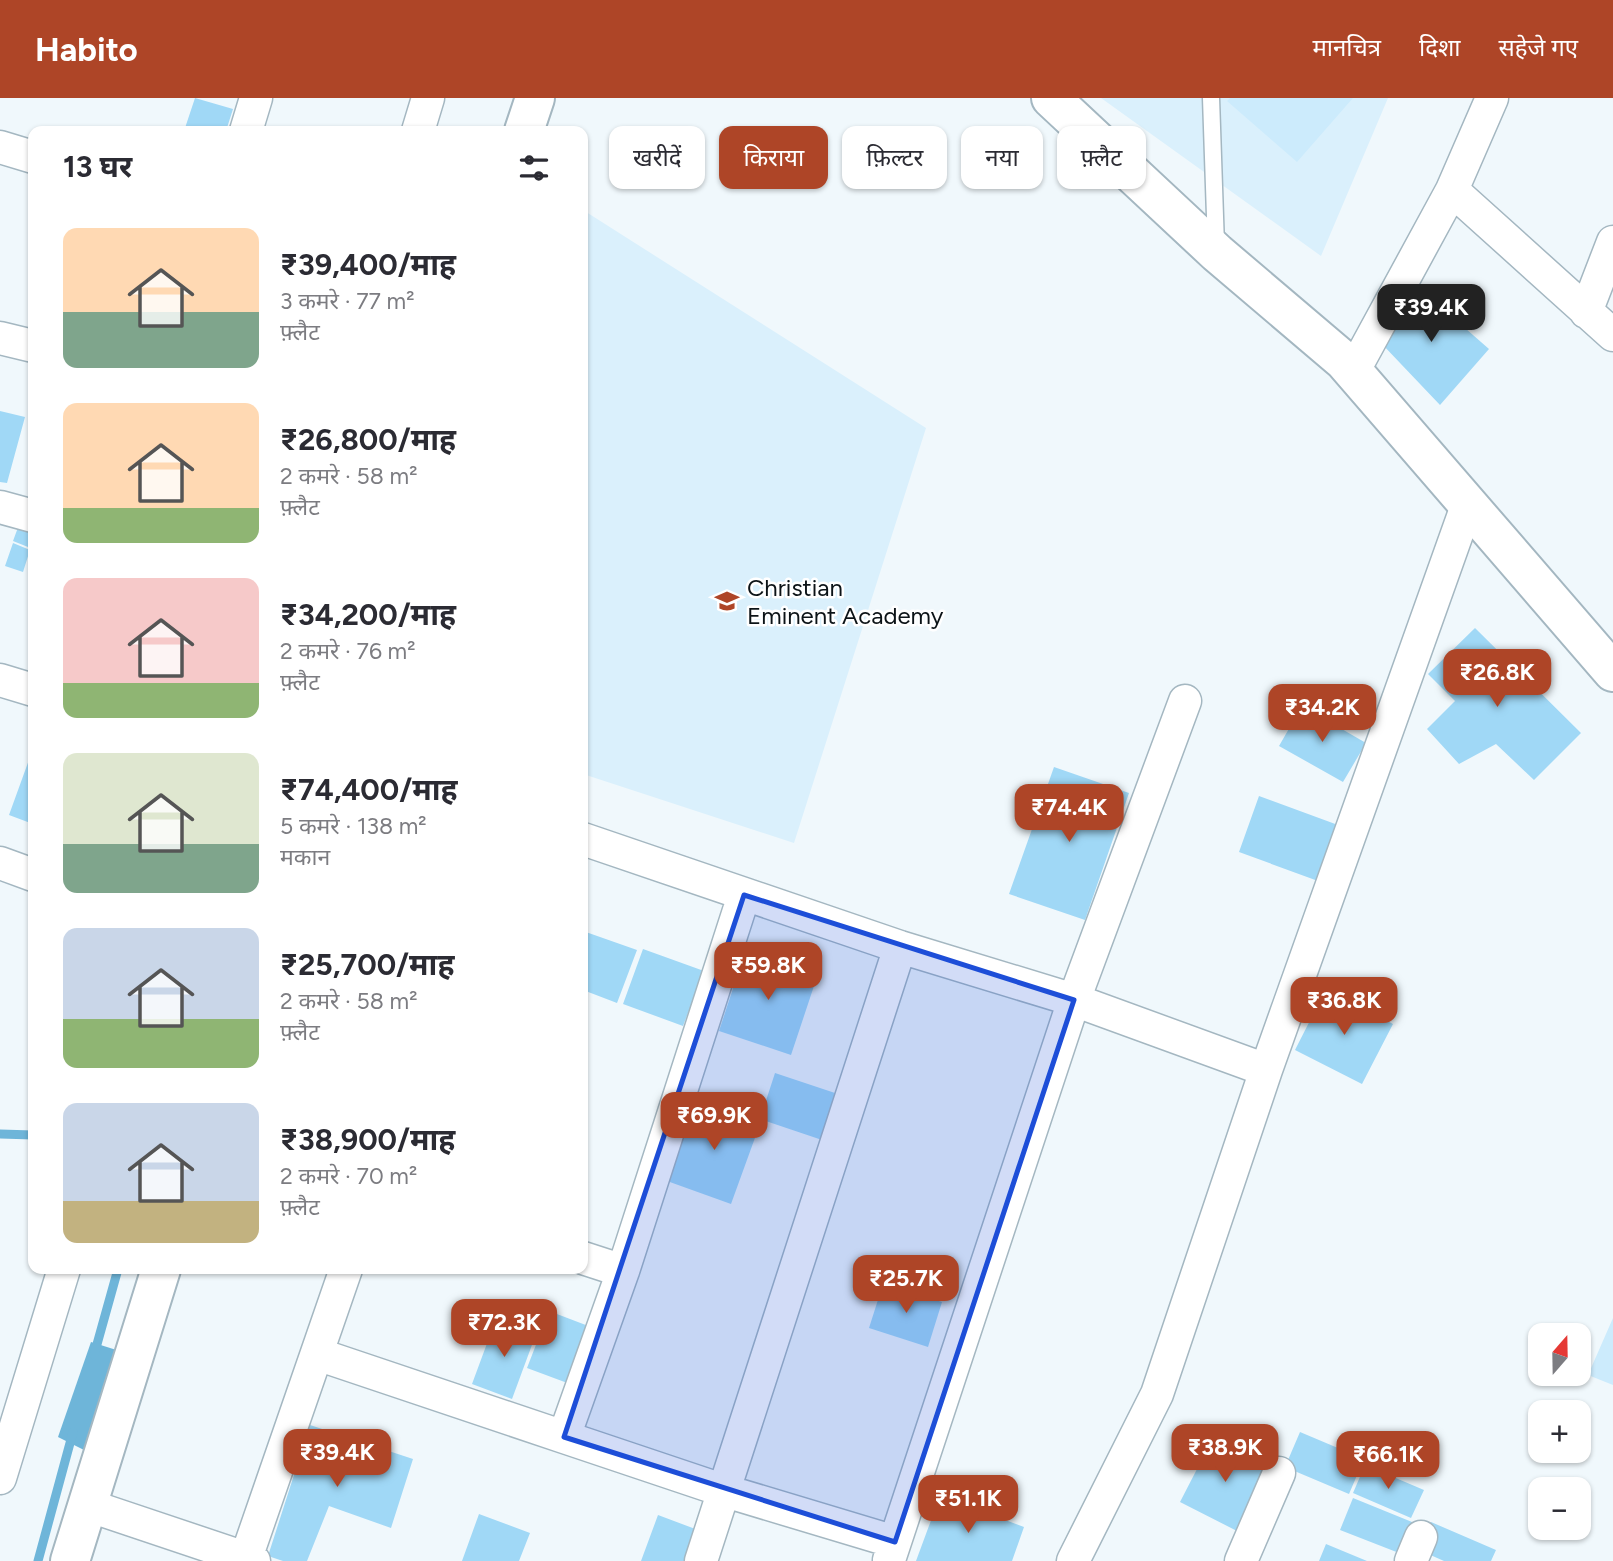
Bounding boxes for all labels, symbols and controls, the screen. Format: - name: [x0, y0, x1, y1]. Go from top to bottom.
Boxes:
- text: Habito: [35, 30, 138, 69]
- text: मानचित्र: [1312, 33, 1381, 62]
- text: दिशा: [1419, 33, 1461, 62]
- text: सहेजे गए: [1499, 33, 1578, 62]
- chip: खरीदें: [609, 126, 705, 189]
- chip: किराया: [719, 126, 828, 189]
- chip: फ़िल्टर: [842, 126, 947, 189]
- chip: नया: [961, 126, 1043, 189]
- chip: फ़्लैट: [1057, 126, 1146, 189]
- text: 13 घर: [63, 148, 132, 185]
- icon: filters: [515, 149, 553, 187]
- text: ₹39,400/माह: [280, 246, 456, 283]
- icon: home: [119, 256, 203, 340]
- pin: ₹39.4K: [1374, 285, 1488, 344]
- text: 3 कमरे · 77 m²: [280, 287, 414, 315]
- text: ₹39.4K: [1393, 293, 1469, 321]
- text: फ़्लैट: [280, 318, 320, 346]
- text: ₹26,800/माह: [280, 421, 456, 458]
- icon: home: [119, 431, 203, 515]
- text: 2 कमरे · 58 m²: [280, 462, 417, 490]
- text: फ़्लैट: [280, 493, 320, 521]
- place label: Christian Eminent Academy: [747, 573, 944, 630]
- school or university icon: Christian Eminent Academy: [713, 587, 741, 615]
- text: ₹34,200/माह: [280, 596, 456, 633]
- icon: home: [119, 606, 203, 690]
- text: 2 कमरे · 76 m²: [280, 637, 416, 665]
- pin: ₹26.8K: [1440, 650, 1554, 709]
- text: ₹26.8K: [1459, 658, 1535, 686]
- text: फ़्लैट: [280, 668, 320, 696]
- pin: ₹34.2K: [1265, 684, 1379, 744]
- text: ₹34.2K: [1284, 693, 1360, 721]
- text: ₹74,400/माह: [280, 771, 458, 808]
- icon: home: [119, 781, 203, 865]
- pin: ₹74.4K: [1012, 784, 1126, 844]
- text: ₹74.4K: [1031, 793, 1107, 821]
- text: 5 कमरे · 138 m²: [280, 812, 427, 840]
- text: मकान: [280, 843, 330, 871]
- pin: ₹59.8K: [711, 942, 825, 1002]
- text: ₹25,700/माह: [280, 946, 454, 983]
- text: ₹59.8K: [730, 951, 806, 979]
- icon: home: [119, 956, 203, 1040]
- pin: ₹36.8K: [1287, 978, 1401, 1037]
- text: ₹36.8K: [1306, 986, 1382, 1014]
- text: 2 कमरे · 58 m²: [280, 987, 417, 1015]
- text: फ़्लैट: [280, 1018, 320, 1046]
- pin: ₹69.9K: [657, 1093, 771, 1152]
- text: ₹69.9K: [677, 1101, 751, 1129]
- text: ₹38,900/माह: [280, 1121, 455, 1158]
- icon: home: [119, 1131, 203, 1215]
- text: 2 कमरे · 70 m²: [280, 1162, 417, 1190]
- text: फ़्लैट: [280, 1193, 320, 1221]
- pin: ₹25.7K: [849, 1256, 963, 1315]
- text: ₹25.7K: [869, 1264, 943, 1292]
- pin: ₹72.3K: [447, 1300, 561, 1359]
- text: ₹72.3K: [467, 1308, 541, 1336]
- north arrow: [1528, 1323, 1591, 1386]
- map controls: [1528, 1323, 1591, 1540]
- button: +: [1528, 1400, 1591, 1463]
- pin: ₹38.9K: [1168, 1424, 1282, 1484]
- pin: ₹39.4K: [280, 1430, 394, 1489]
- pin: ₹66.1K: [1331, 1432, 1445, 1491]
- text: ₹38.9K: [1187, 1433, 1263, 1461]
- text: ₹39.4K: [299, 1438, 375, 1466]
- text: ₹66.1K: [1352, 1440, 1424, 1468]
- pin: ₹51.1K: [911, 1476, 1025, 1535]
- button: −: [1528, 1477, 1591, 1540]
- text: ₹51.1K: [934, 1484, 1002, 1512]

